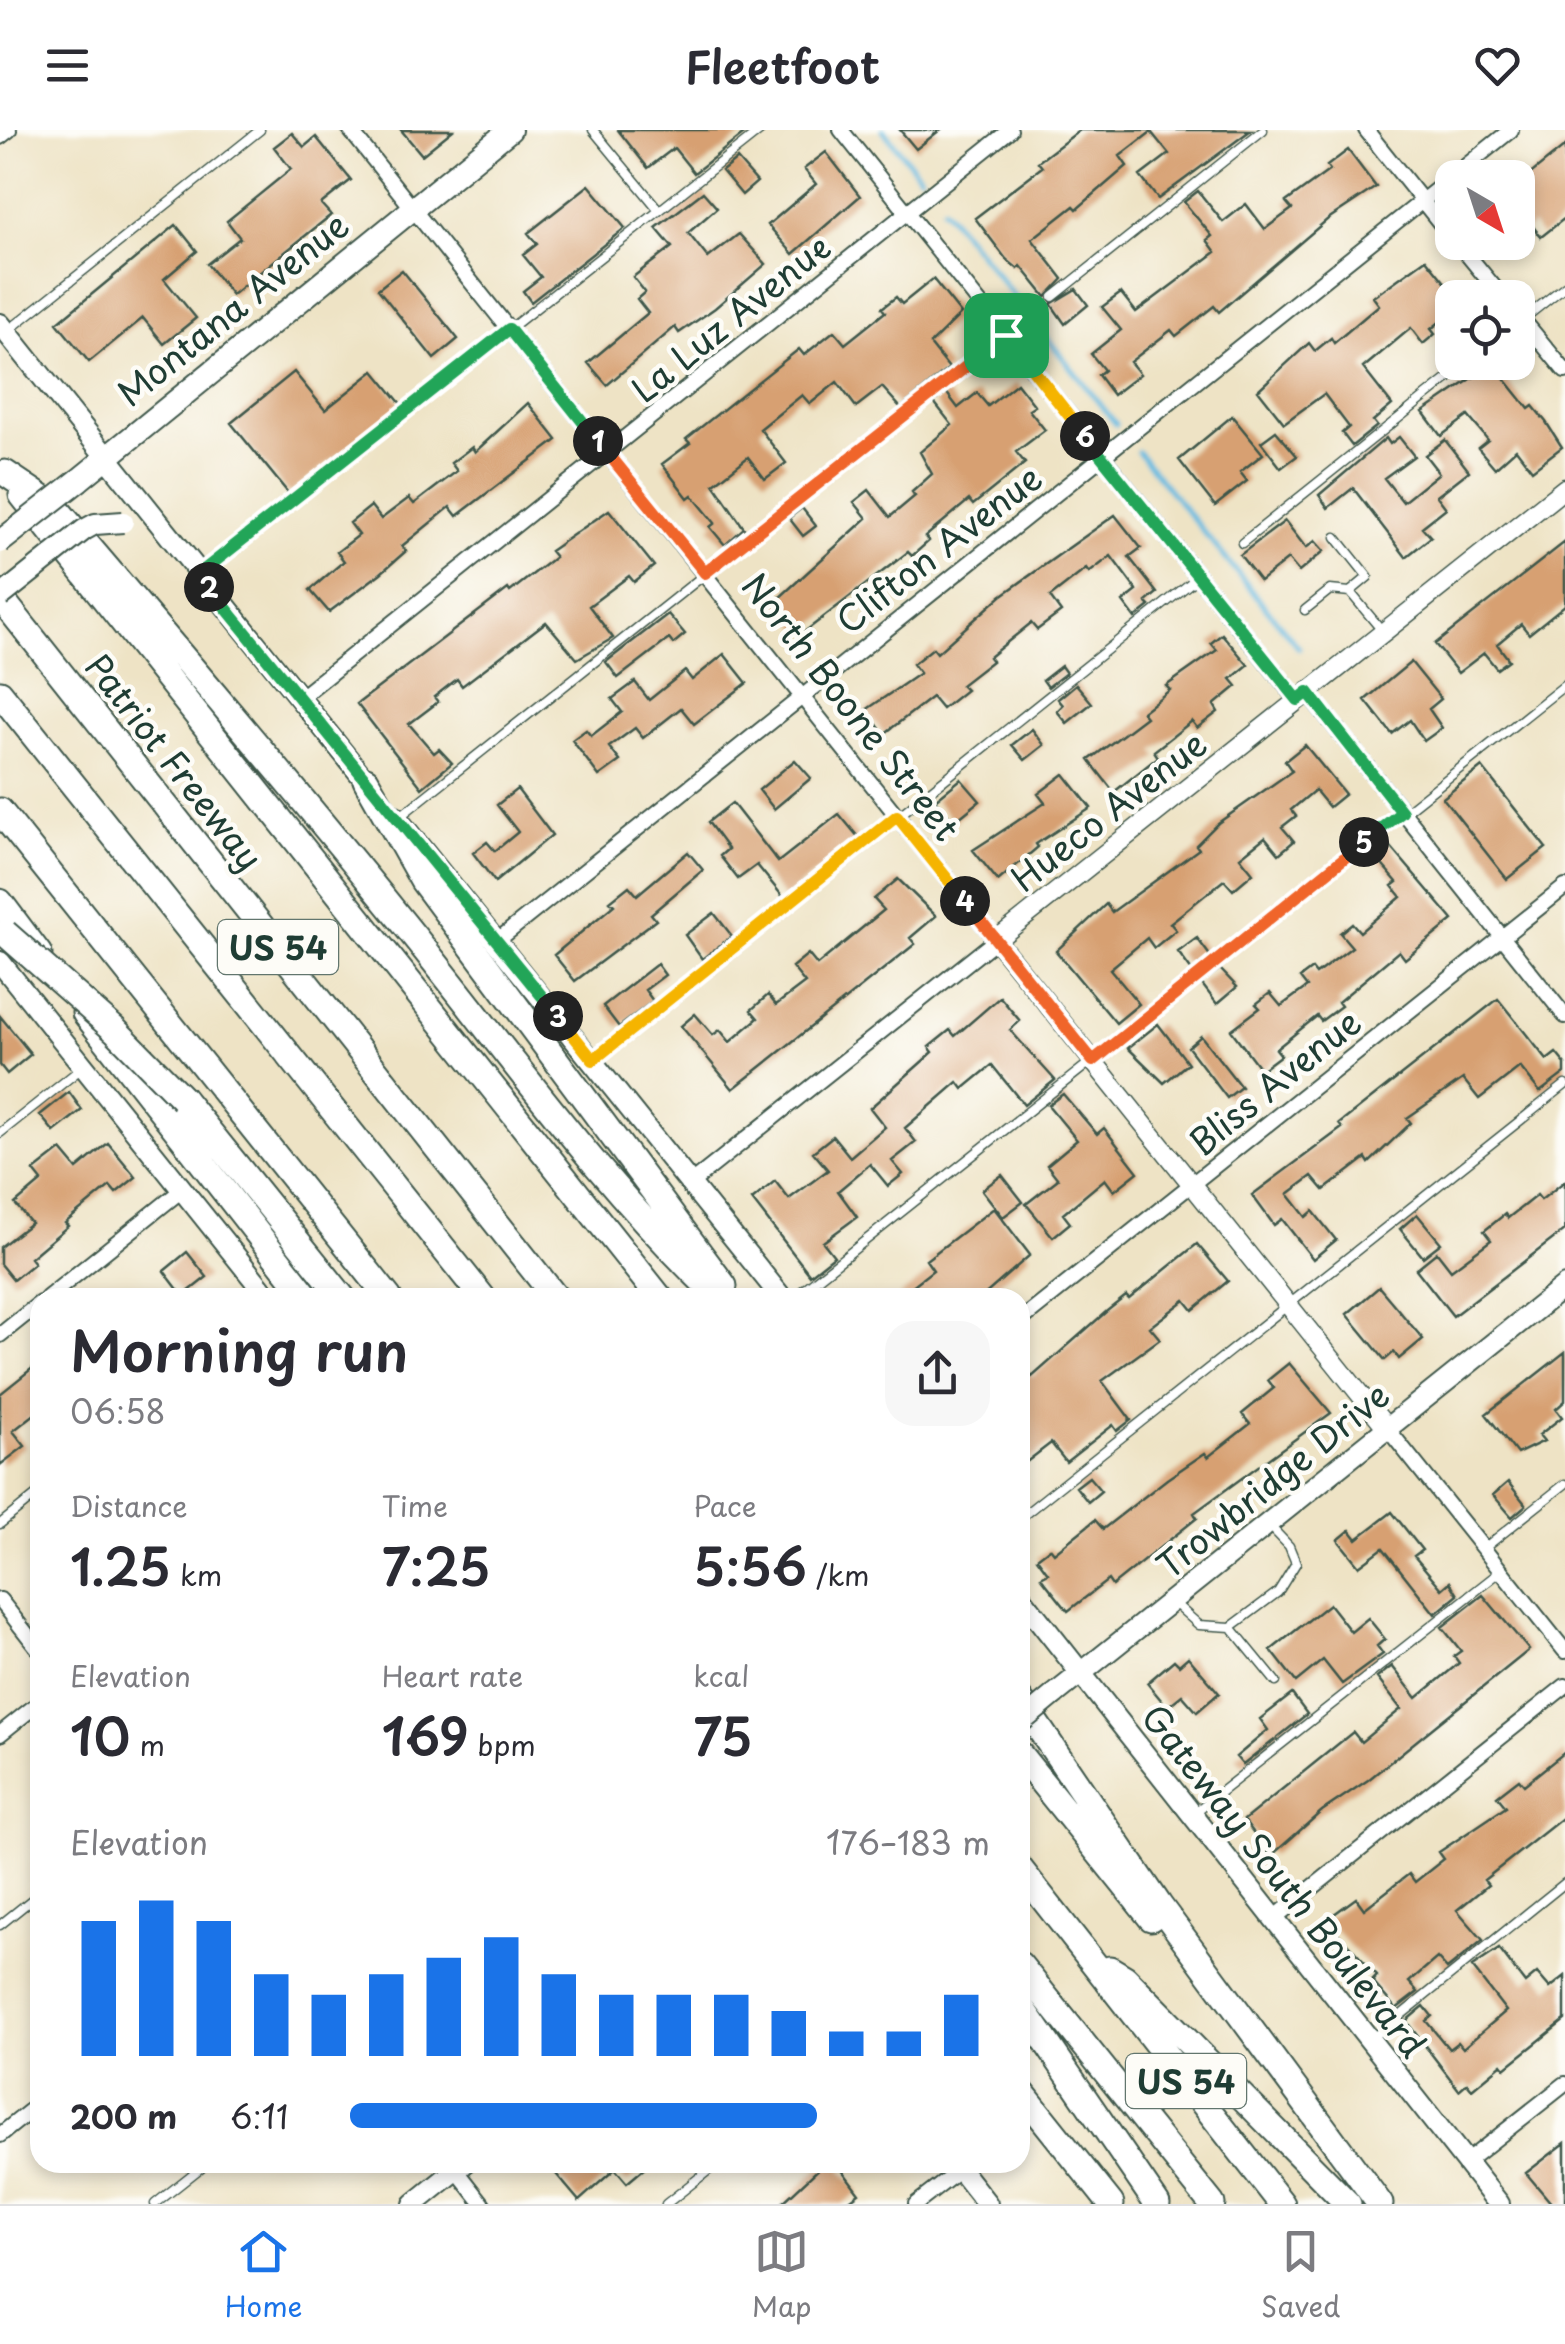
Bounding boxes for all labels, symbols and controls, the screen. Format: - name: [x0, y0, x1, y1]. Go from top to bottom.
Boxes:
- text: Fleetfoot: [685, 31, 880, 99]
- icon: menu: [40, 38, 95, 93]
- icon: heart: [1470, 38, 1525, 93]
- north arrow: [1435, 160, 1535, 260]
- map controls: [1435, 160, 1535, 380]
- street label: Montana Avenue: [105, 198, 359, 418]
- street label: La Luz Avenue: [619, 220, 841, 414]
- button: locate: [1435, 280, 1535, 380]
- pin: [964, 293, 1049, 378]
- icon: arrive: [979, 308, 1034, 363]
- pin: 6: [1060, 411, 1110, 461]
- text: 6: [1075, 414, 1095, 457]
- pin: 1: [573, 416, 623, 466]
- text: 1: [591, 419, 605, 462]
- street label: Clifton Avenue: [824, 451, 1052, 645]
- street label: North Boone Street: [730, 561, 974, 851]
- pin: 2: [184, 562, 234, 612]
- text: 2: [199, 565, 219, 608]
- street label: Patriot Freeway: [73, 641, 277, 881]
- street label: Hueco Avenue: [999, 717, 1217, 903]
- pin: 5: [1339, 817, 1389, 867]
- text: 5: [1355, 820, 1373, 863]
- pin: 4: [940, 876, 990, 926]
- text: 4: [955, 879, 975, 922]
- road number: US 54: [218, 920, 338, 974]
- pin: 3: [533, 991, 583, 1041]
- text: 3: [549, 994, 567, 1037]
- street label: Bliss Avenue: [1177, 995, 1371, 1167]
- text: Morning run: [70, 1308, 408, 1391]
- button: share: [885, 1321, 990, 1426]
- street label: Trowbridge Drive: [1144, 1368, 1400, 1590]
- text: 06:58: [70, 1387, 166, 1435]
- text: Distance: [70, 1484, 188, 1527]
- text: Time: [382, 1484, 448, 1527]
- text: Pace: [693, 1484, 757, 1527]
- text: 1.25: [70, 1527, 171, 1603]
- text: 7:25: [382, 1527, 491, 1603]
- text: 5:56: [693, 1527, 807, 1603]
- text: km: [171, 1553, 222, 1596]
- text: /km: [807, 1553, 870, 1596]
- text: Elevation: [70, 1654, 191, 1697]
- text: Heart rate: [382, 1654, 523, 1697]
- text: kcal: [693, 1654, 749, 1697]
- street label: Gateway South Boulevard: [1130, 1692, 1440, 2068]
- text: 10: [70, 1697, 130, 1773]
- text: 169: [382, 1697, 469, 1773]
- text: 75: [693, 1697, 753, 1773]
- text: m: [130, 1723, 165, 1766]
- text: bpm: [469, 1723, 536, 1766]
- text: Elevation: [70, 1818, 208, 1866]
- text: 176–183 m: [826, 1818, 990, 1866]
- road number: US 54: [1126, 2054, 1246, 2108]
- text: 200 m: [70, 2092, 177, 2140]
- text: 6:11: [230, 2092, 288, 2140]
- tab: Home: [225, 2224, 302, 2327]
- tab: Map: [752, 2224, 812, 2327]
- tab: Saved: [1261, 2224, 1340, 2327]

